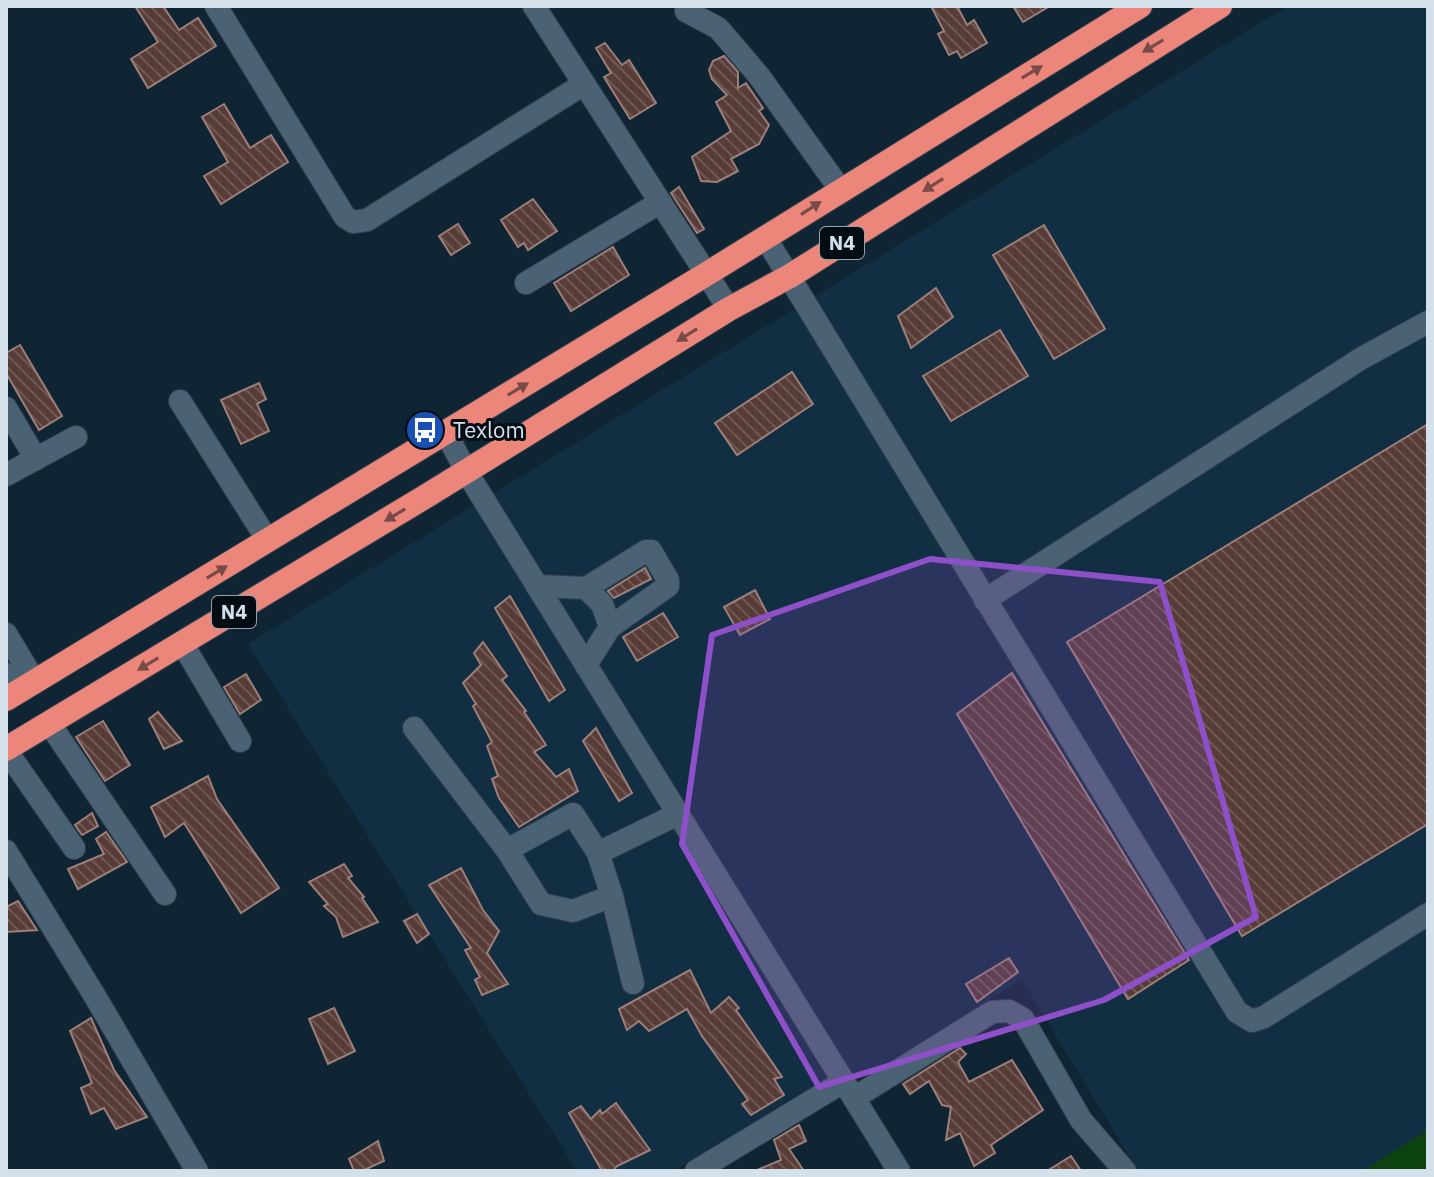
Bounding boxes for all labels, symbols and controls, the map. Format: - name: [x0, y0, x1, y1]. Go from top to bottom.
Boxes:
- one-way arrow: [1142, 39, 1164, 53]
- one-way arrow: [1021, 65, 1043, 79]
- one-way arrow: [922, 178, 944, 192]
- one-way arrow: [800, 201, 821, 216]
- road number: N4: [820, 227, 864, 259]
- one-way arrow: [676, 327, 698, 341]
- one-way arrow: [507, 382, 529, 396]
- bus stop icon: Texlom: [404, 409, 446, 451]
- place label: Texlom: [453, 415, 525, 444]
- one-way arrow: [384, 508, 406, 522]
- one-way arrow: [206, 565, 228, 579]
- road number: N4: [212, 596, 256, 628]
- one-way arrow: [137, 656, 159, 670]

